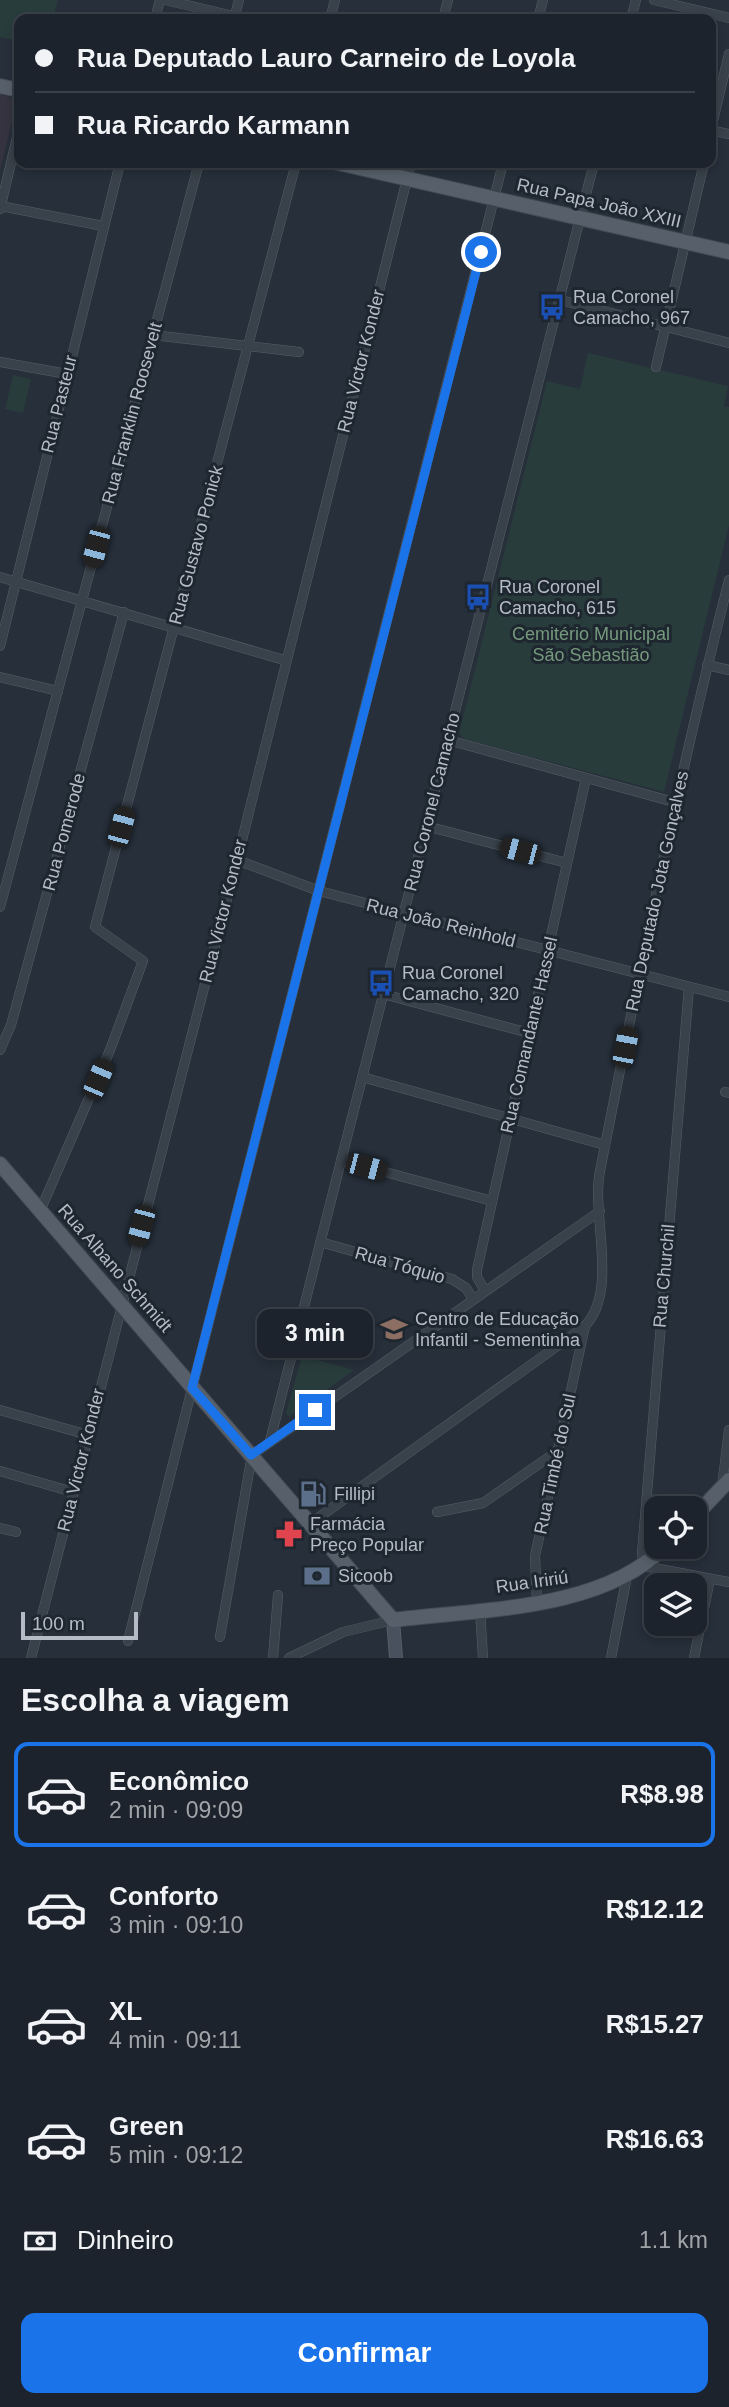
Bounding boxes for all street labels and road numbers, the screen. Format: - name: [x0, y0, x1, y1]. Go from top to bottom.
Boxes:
- street label: Rua Papa João XXIII: [515, 174, 683, 232]
- street label: Rua Victor Konder: [334, 287, 388, 435]
- street label: Rua Franklin Roosevelt: [98, 320, 166, 506]
- street label: Rua Pasteur: [37, 353, 81, 455]
- street label: Rua Gustavo Ponick: [165, 462, 227, 627]
- street label: Rua Coronel Camacho: [400, 711, 464, 893]
- street label: Rua Deputado Jota Gonçalves: [622, 769, 692, 1013]
- street label: Rua Pomerode: [39, 771, 89, 893]
- street label: Rua Victor Konder: [196, 837, 250, 985]
- street label: Rua João Reinhold: [364, 895, 518, 951]
- street label: Rua Comandante Hassel: [497, 935, 561, 1135]
- street label: Rua Albano Schmidt: [54, 1200, 176, 1336]
- street label: Rua Churchil: [650, 1223, 678, 1329]
- street label: Rua Tóquio: [353, 1243, 447, 1287]
- street label: Rua Victor Konder: [54, 1386, 108, 1534]
- street label: Rua Timbé do Sul: [530, 1392, 580, 1536]
- street label: Rua Iririú: [494, 1567, 570, 1597]

